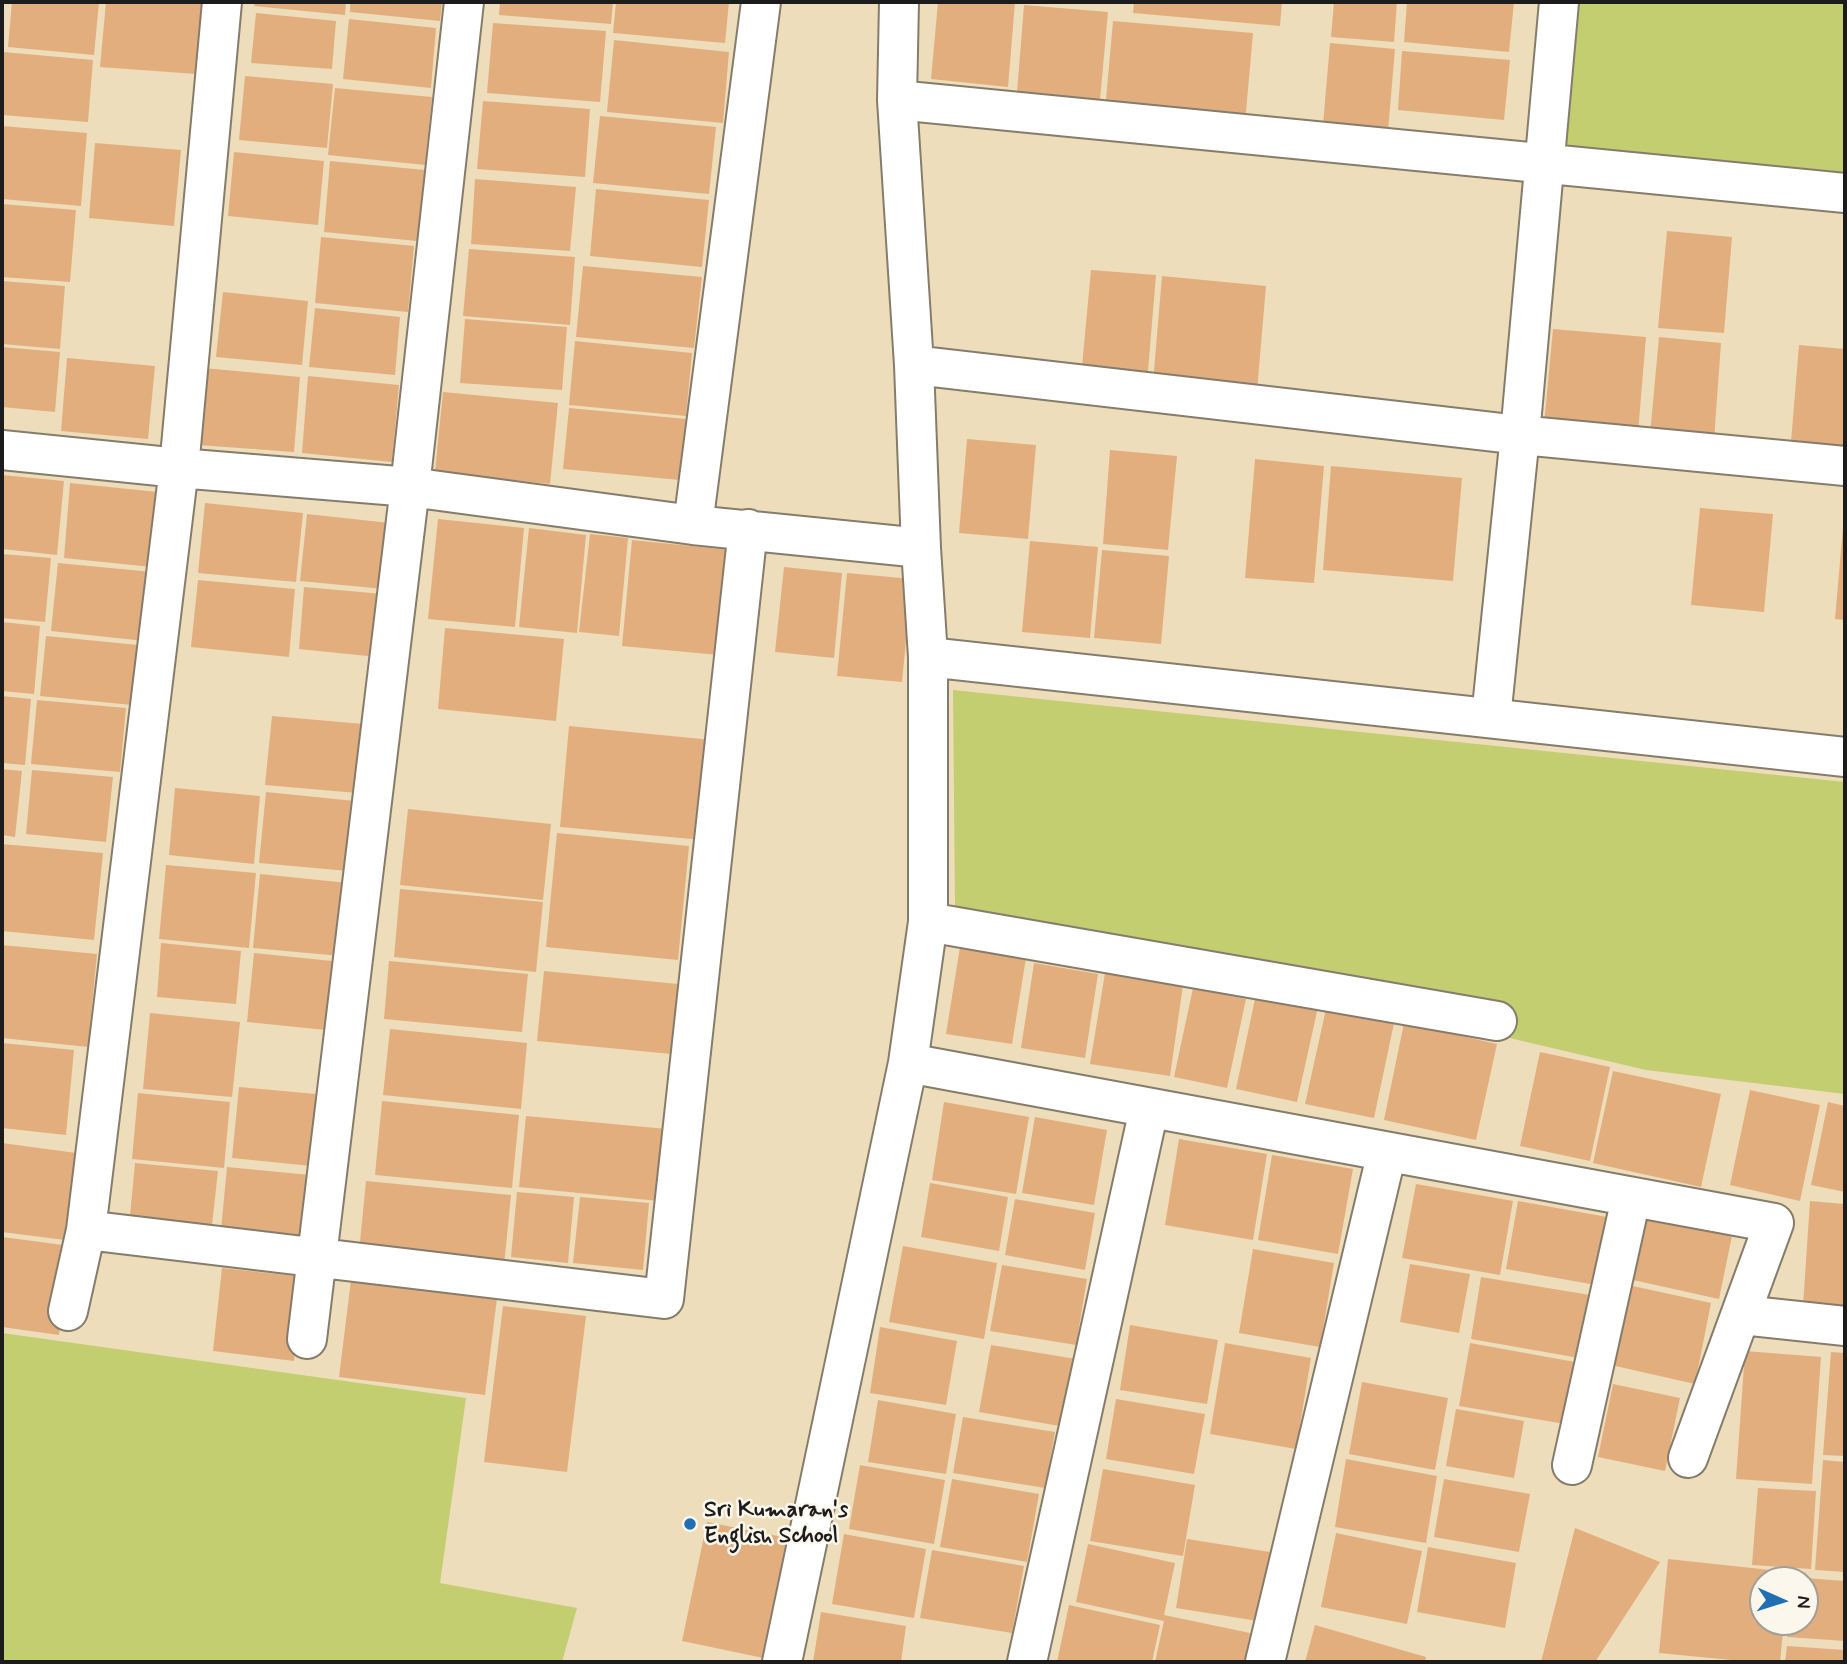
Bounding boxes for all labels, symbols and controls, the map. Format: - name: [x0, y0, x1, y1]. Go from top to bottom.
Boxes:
- place label: Sri Kumaran's English School: [704, 1497, 848, 1551]
- marker: Sri Kumaran's English School: [682, 1516, 698, 1532]
- north arrow: [1749, 1566, 1819, 1636]
- text: N: [1791, 1595, 1816, 1609]

